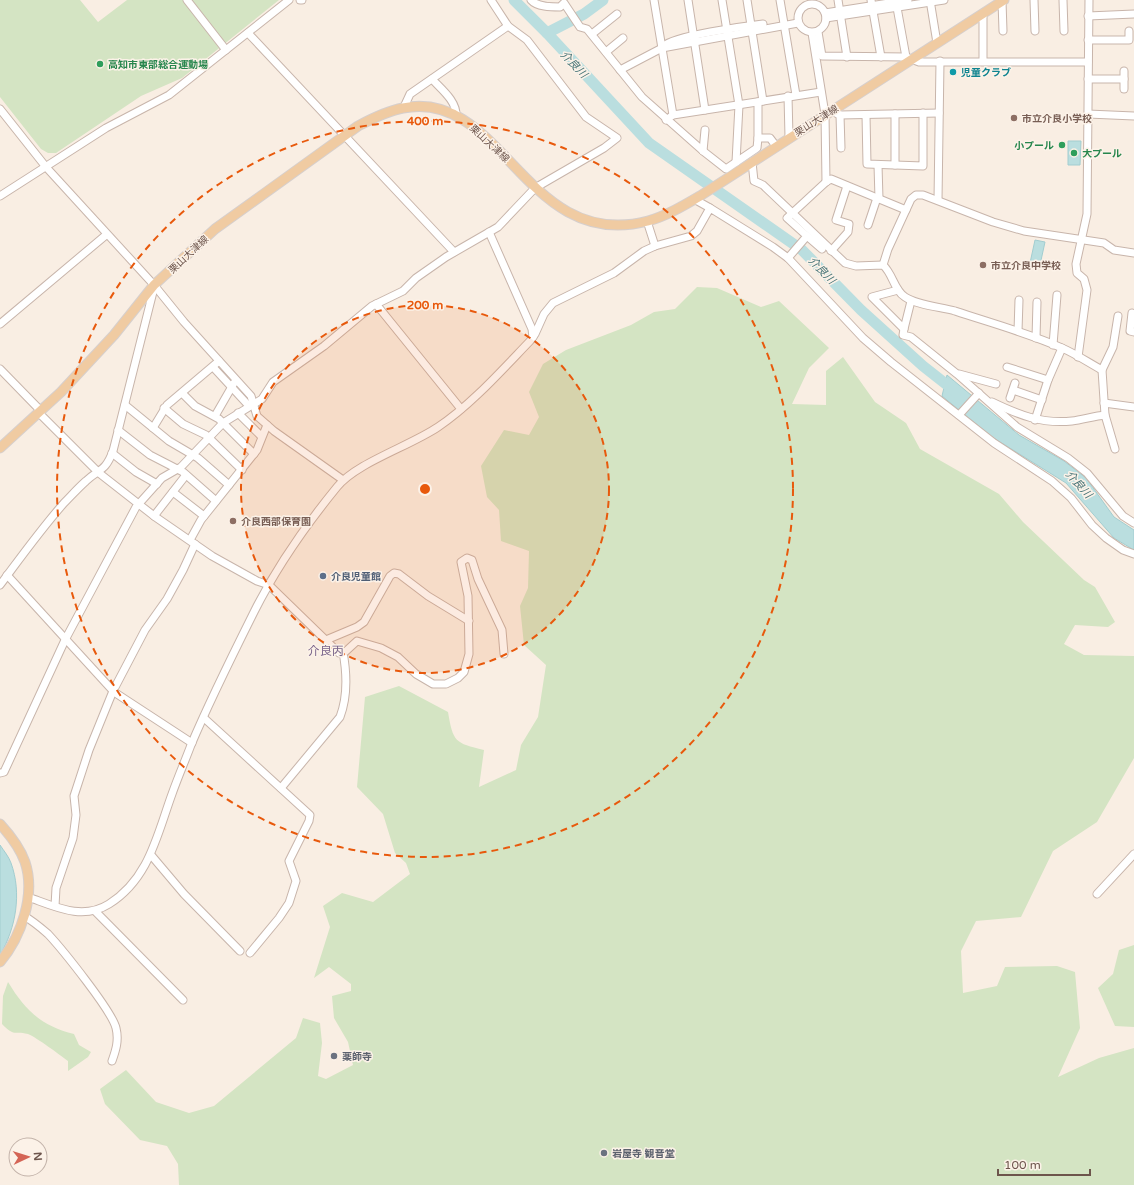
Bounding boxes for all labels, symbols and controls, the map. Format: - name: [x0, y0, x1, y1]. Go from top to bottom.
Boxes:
- water label: 介良川: [558, 48, 590, 81]
- marker: 高知市東部総合運動場: [95, 59, 105, 69]
- place label: 高知市東部総合運動場: [108, 59, 208, 71]
- marker: 児童クラブ: [948, 67, 958, 77]
- place label: 児童クラブ: [961, 67, 1011, 79]
- street label: 栗山大津線: [792, 103, 841, 139]
- marker: 市立介良小学校: [1009, 113, 1019, 123]
- place label: 市立介良小学校: [1022, 113, 1092, 125]
- text: 400 m: [407, 114, 443, 128]
- street label: 栗山大津線: [467, 122, 512, 165]
- place label: 小プール: [1014, 140, 1054, 152]
- marker: 小プール: [1057, 140, 1067, 150]
- marker: 大プール: [1069, 148, 1079, 158]
- place label: 大プール: [1082, 148, 1122, 160]
- street label: 栗山大津線: [166, 233, 211, 276]
- water label: 介良川: [806, 254, 838, 287]
- marker: 市立介良中学校: [978, 260, 988, 270]
- place label: 市立介良中学校: [991, 260, 1061, 272]
- text: 200 m: [407, 298, 443, 312]
- water label: 介良川: [1063, 468, 1095, 502]
- centre of rings: [418, 482, 432, 496]
- marker: 介良西部保育園: [228, 516, 238, 526]
- place label: 介良西部保育園: [241, 516, 311, 528]
- marker: 介良児童館: [318, 571, 328, 581]
- place label: 介良児童館: [331, 571, 381, 583]
- district label: 介良丙: [308, 644, 344, 658]
- marker: 薬師寺: [329, 1051, 339, 1061]
- place label: 薬師寺: [342, 1051, 372, 1063]
- north arrow: [8, 1137, 48, 1177]
- marker: 岩屋寺 観音堂: [599, 1148, 609, 1158]
- place label: 岩屋寺 観音堂: [612, 1148, 675, 1160]
- text: N: [31, 1151, 44, 1161]
- scale bar: [998, 1151, 1090, 1177]
- text: 100 m: [1004, 1158, 1041, 1172]

